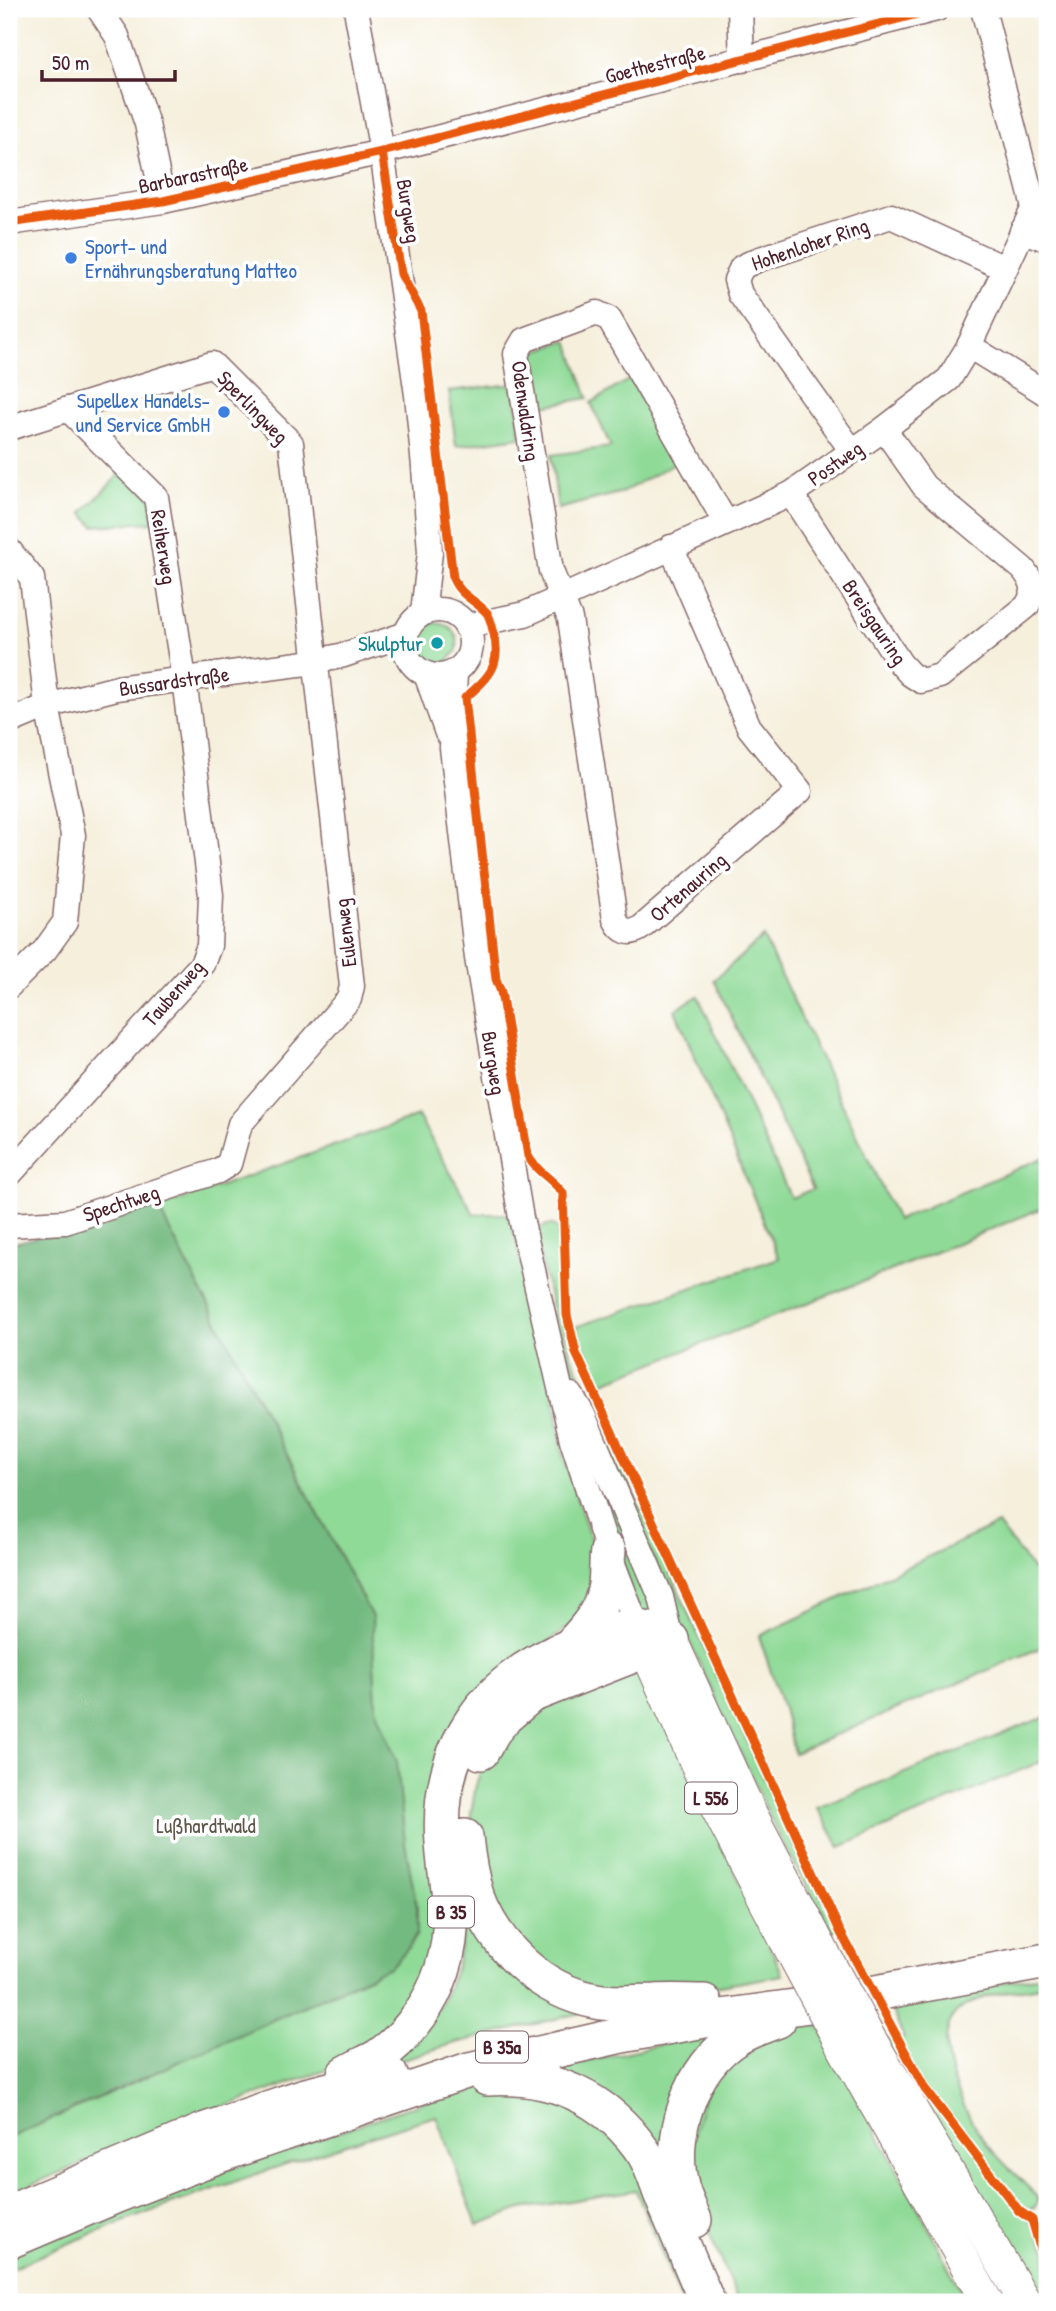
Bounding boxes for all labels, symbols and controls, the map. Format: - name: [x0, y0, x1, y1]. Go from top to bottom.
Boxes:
- scale bar: [42, 38, 175, 82]
- street label: Goethestraße: [602, 38, 708, 90]
- text: 50 m: [52, 48, 89, 77]
- street label: Barbarastraße: [136, 149, 250, 201]
- street label: Burgweg: [390, 177, 428, 245]
- street label: Hohenloher Ring: [748, 210, 872, 278]
- place label: Sport- und Ernährungsberatung Matteo: [85, 232, 297, 285]
- marker: Sport- und Ernährungsberatung Matteo: [63, 250, 79, 266]
- street label: Odenwaldring: [505, 359, 547, 463]
- street label: Sperlingweg: [211, 364, 295, 450]
- place label: Supellex Handels- und Service GmbH: [76, 386, 210, 439]
- marker: Supellex Handels- und Service GmbH: [216, 404, 232, 420]
- street label: Postweg: [802, 434, 868, 492]
- street label: Reiherweg: [144, 508, 184, 586]
- street label: Breisgauring: [836, 573, 914, 671]
- place label: Skulptur: [358, 629, 423, 658]
- marker: Skulptur: [429, 635, 445, 651]
- street label: Bussardstraße: [117, 659, 231, 703]
- street label: Ortenauring: [643, 846, 733, 928]
- street label: Eulenweg: [326, 897, 364, 969]
- street label: Taubenweg: [136, 953, 210, 1033]
- street label: Burgweg: [475, 1029, 513, 1097]
- street label: Spechtweg: [79, 1177, 163, 1229]
- road number: L 556: [685, 1782, 737, 1814]
- park label: Lußhardtwald: [156, 1811, 256, 1840]
- road number: B 35: [428, 1896, 474, 1928]
- road number: B 35a: [476, 2032, 528, 2062]

